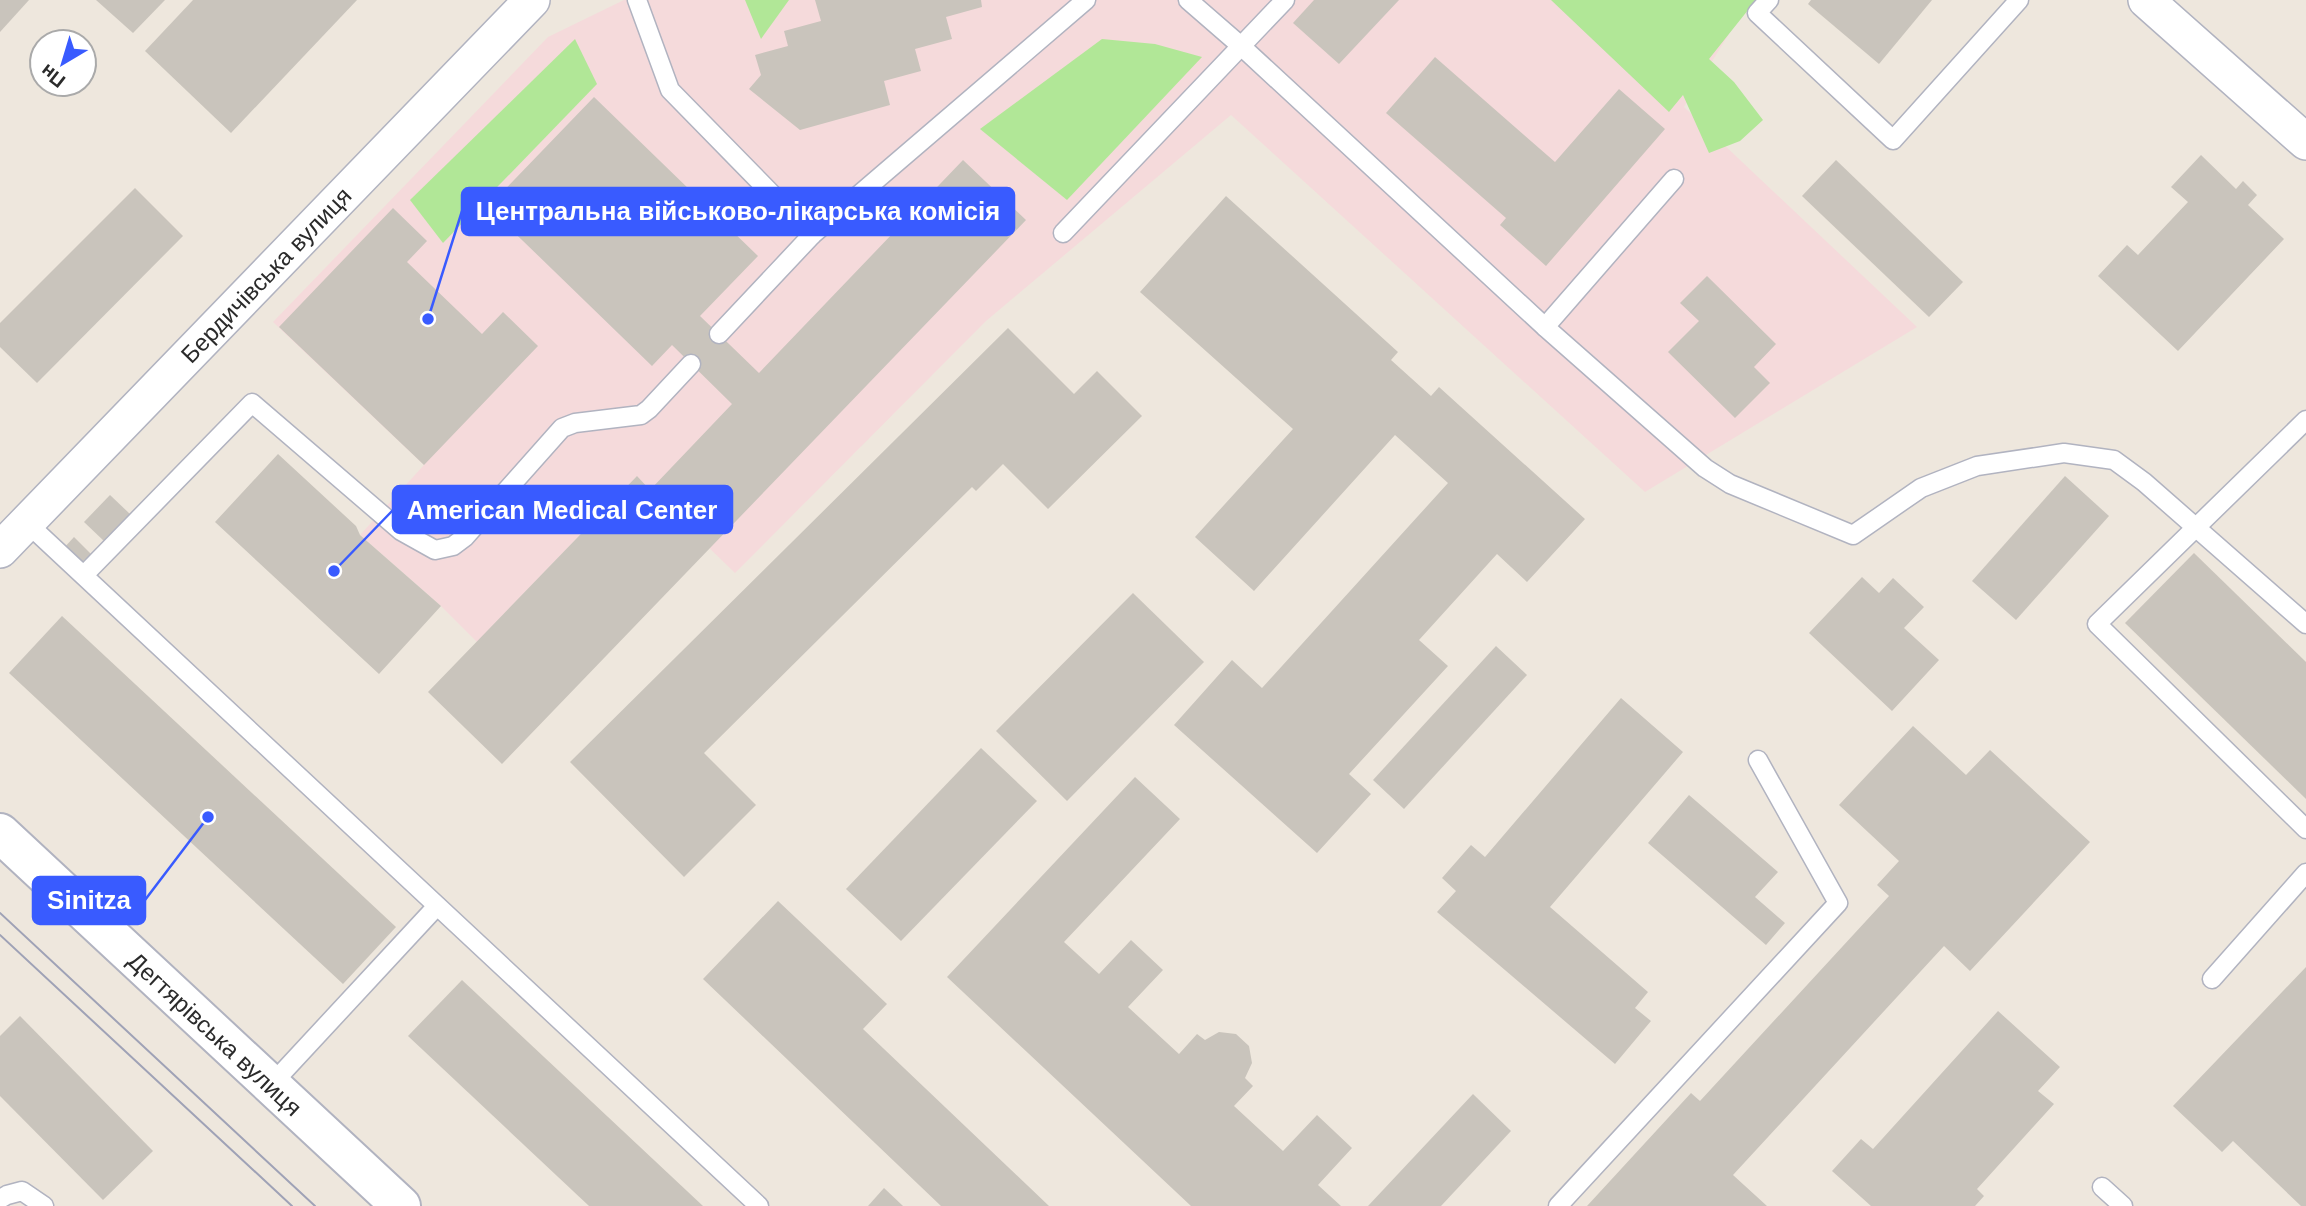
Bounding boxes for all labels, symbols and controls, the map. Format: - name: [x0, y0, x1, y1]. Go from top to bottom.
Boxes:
- north arrow: [28, 28, 98, 98]
- text: Пн: [36, 60, 69, 92]
- street label: Бердичівська вулиця: [175, 182, 357, 368]
- callout: Центральна військово-лікарська комісія: [462, 188, 1014, 235]
- text: Центральна військово-лікарська комісія: [476, 196, 1000, 226]
- callout: American Medical Center: [393, 486, 732, 533]
- text: American Medical Center: [407, 495, 717, 525]
- callout: Sinitza: [33, 877, 145, 924]
- text: Sinitza: [47, 885, 131, 915]
- street label: Дегтярівська вулиця: [123, 947, 307, 1121]

